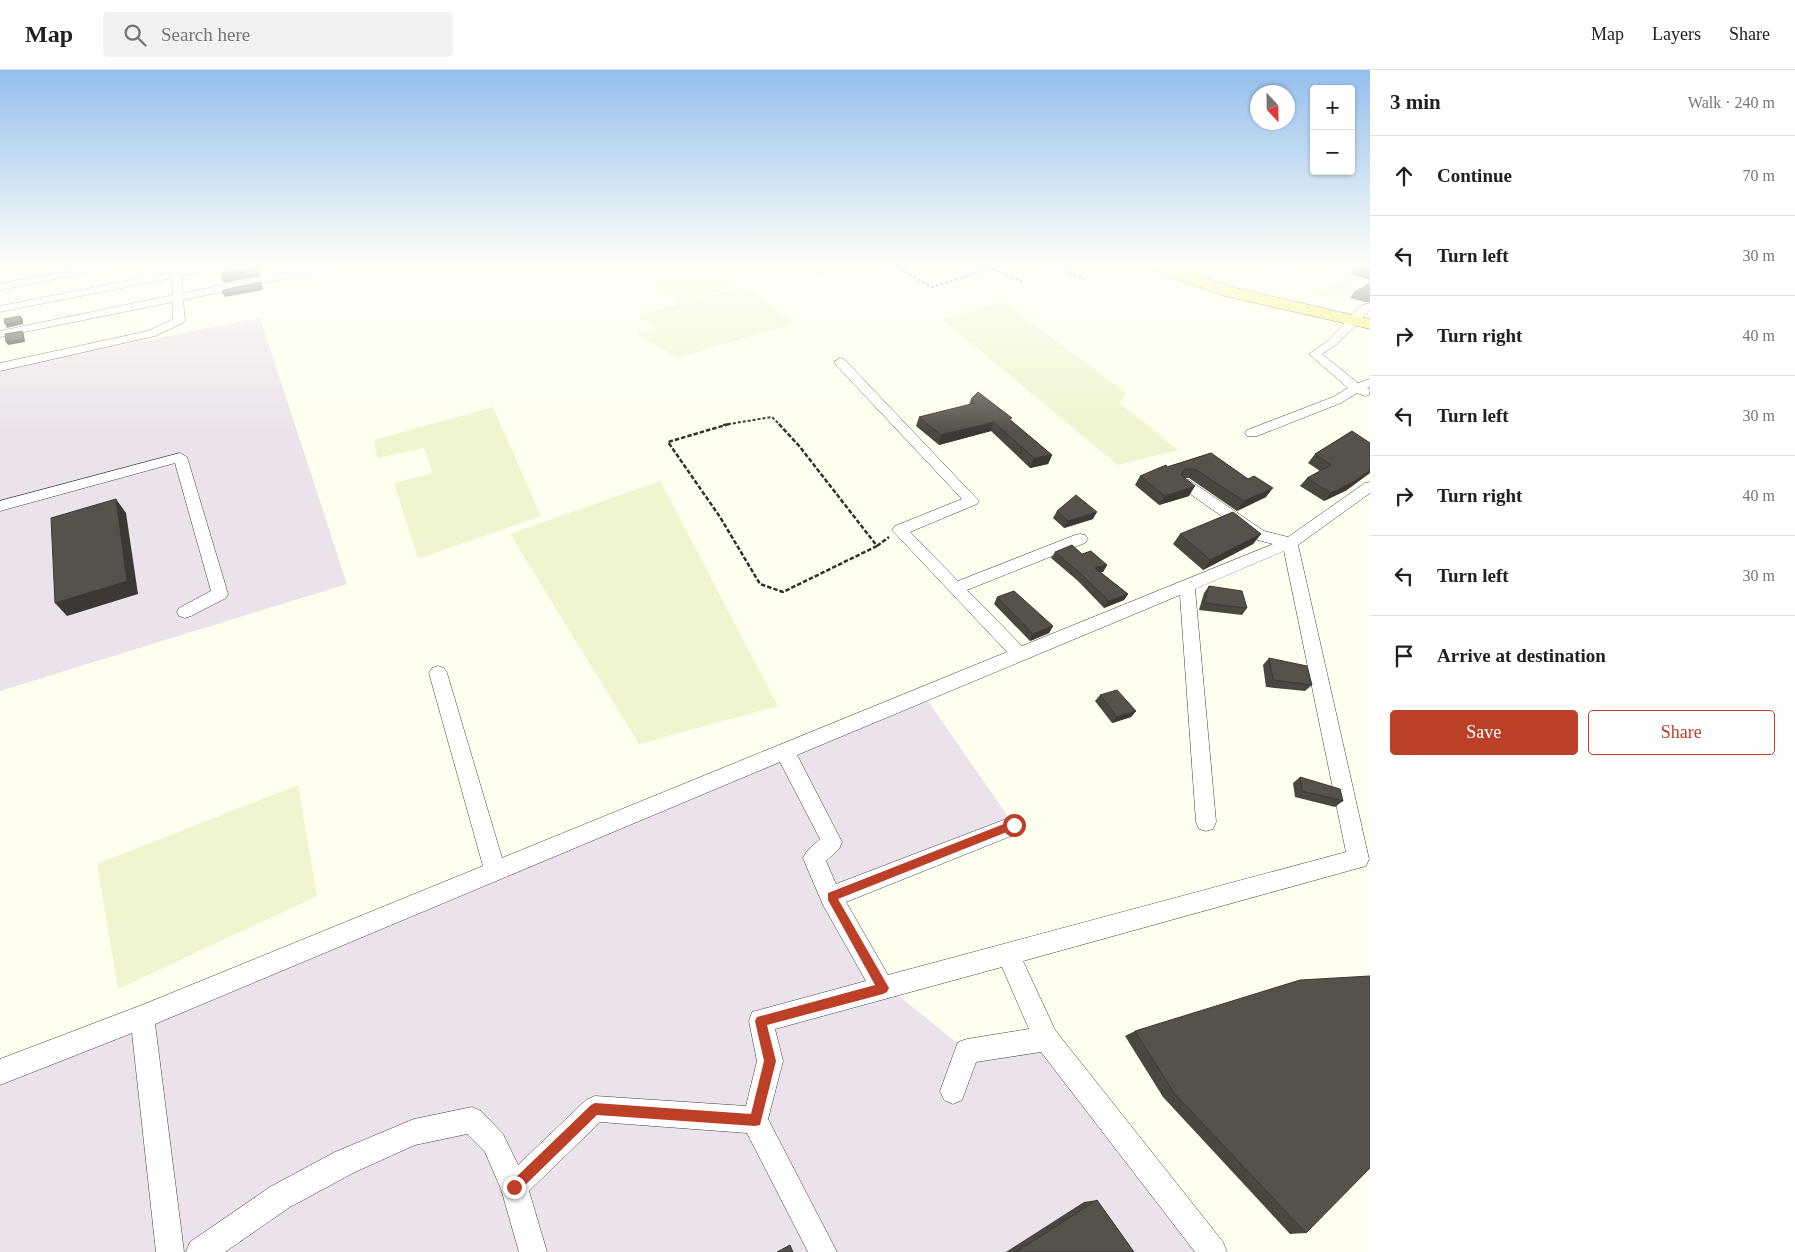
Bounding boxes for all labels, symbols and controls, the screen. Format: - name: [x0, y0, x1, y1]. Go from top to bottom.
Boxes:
- search box: [103, 12, 453, 57]
- text: Map: [25, 21, 73, 47]
- icon: search: [121, 21, 149, 49]
- text: Search here: [161, 24, 250, 45]
- text: Map: [1591, 24, 1624, 44]
- text: Layers: [1652, 24, 1701, 44]
- text: Share: [1729, 24, 1770, 44]
- north arrow: [1250, 85, 1295, 130]
- map controls: [1310, 85, 1355, 175]
- button: +: [1310, 85, 1355, 130]
- text: 3 min: [1390, 90, 1441, 114]
- text: Walk · 240 m: [1688, 94, 1775, 111]
- button: −: [1310, 130, 1355, 175]
- icon: ahead: [1390, 162, 1418, 190]
- text: Continue: [1437, 165, 1512, 186]
- text: 70 m: [1743, 167, 1775, 184]
- icon: left: [1390, 242, 1418, 270]
- text: Turn left: [1437, 245, 1509, 266]
- text: 30 m: [1743, 247, 1775, 264]
- icon: right: [1390, 322, 1418, 350]
- text: Turn right: [1437, 325, 1522, 346]
- text: 40 m: [1743, 327, 1775, 344]
- icon: left: [1390, 402, 1418, 430]
- text: Turn left: [1437, 405, 1509, 426]
- text: 30 m: [1743, 407, 1775, 424]
- icon: right: [1390, 482, 1418, 510]
- text: Turn right: [1437, 485, 1522, 506]
- text: 40 m: [1743, 487, 1775, 504]
- icon: left: [1390, 562, 1418, 590]
- text: Turn left: [1437, 565, 1509, 586]
- text: 30 m: [1743, 567, 1775, 584]
- icon: arrive: [1390, 642, 1418, 670]
- text: Arrive at destination: [1437, 645, 1606, 666]
- button: Save: [1390, 710, 1578, 755]
- button: Share: [1588, 710, 1775, 755]
- route start: [1003, 814, 1026, 837]
- route end: [503, 1176, 526, 1199]

